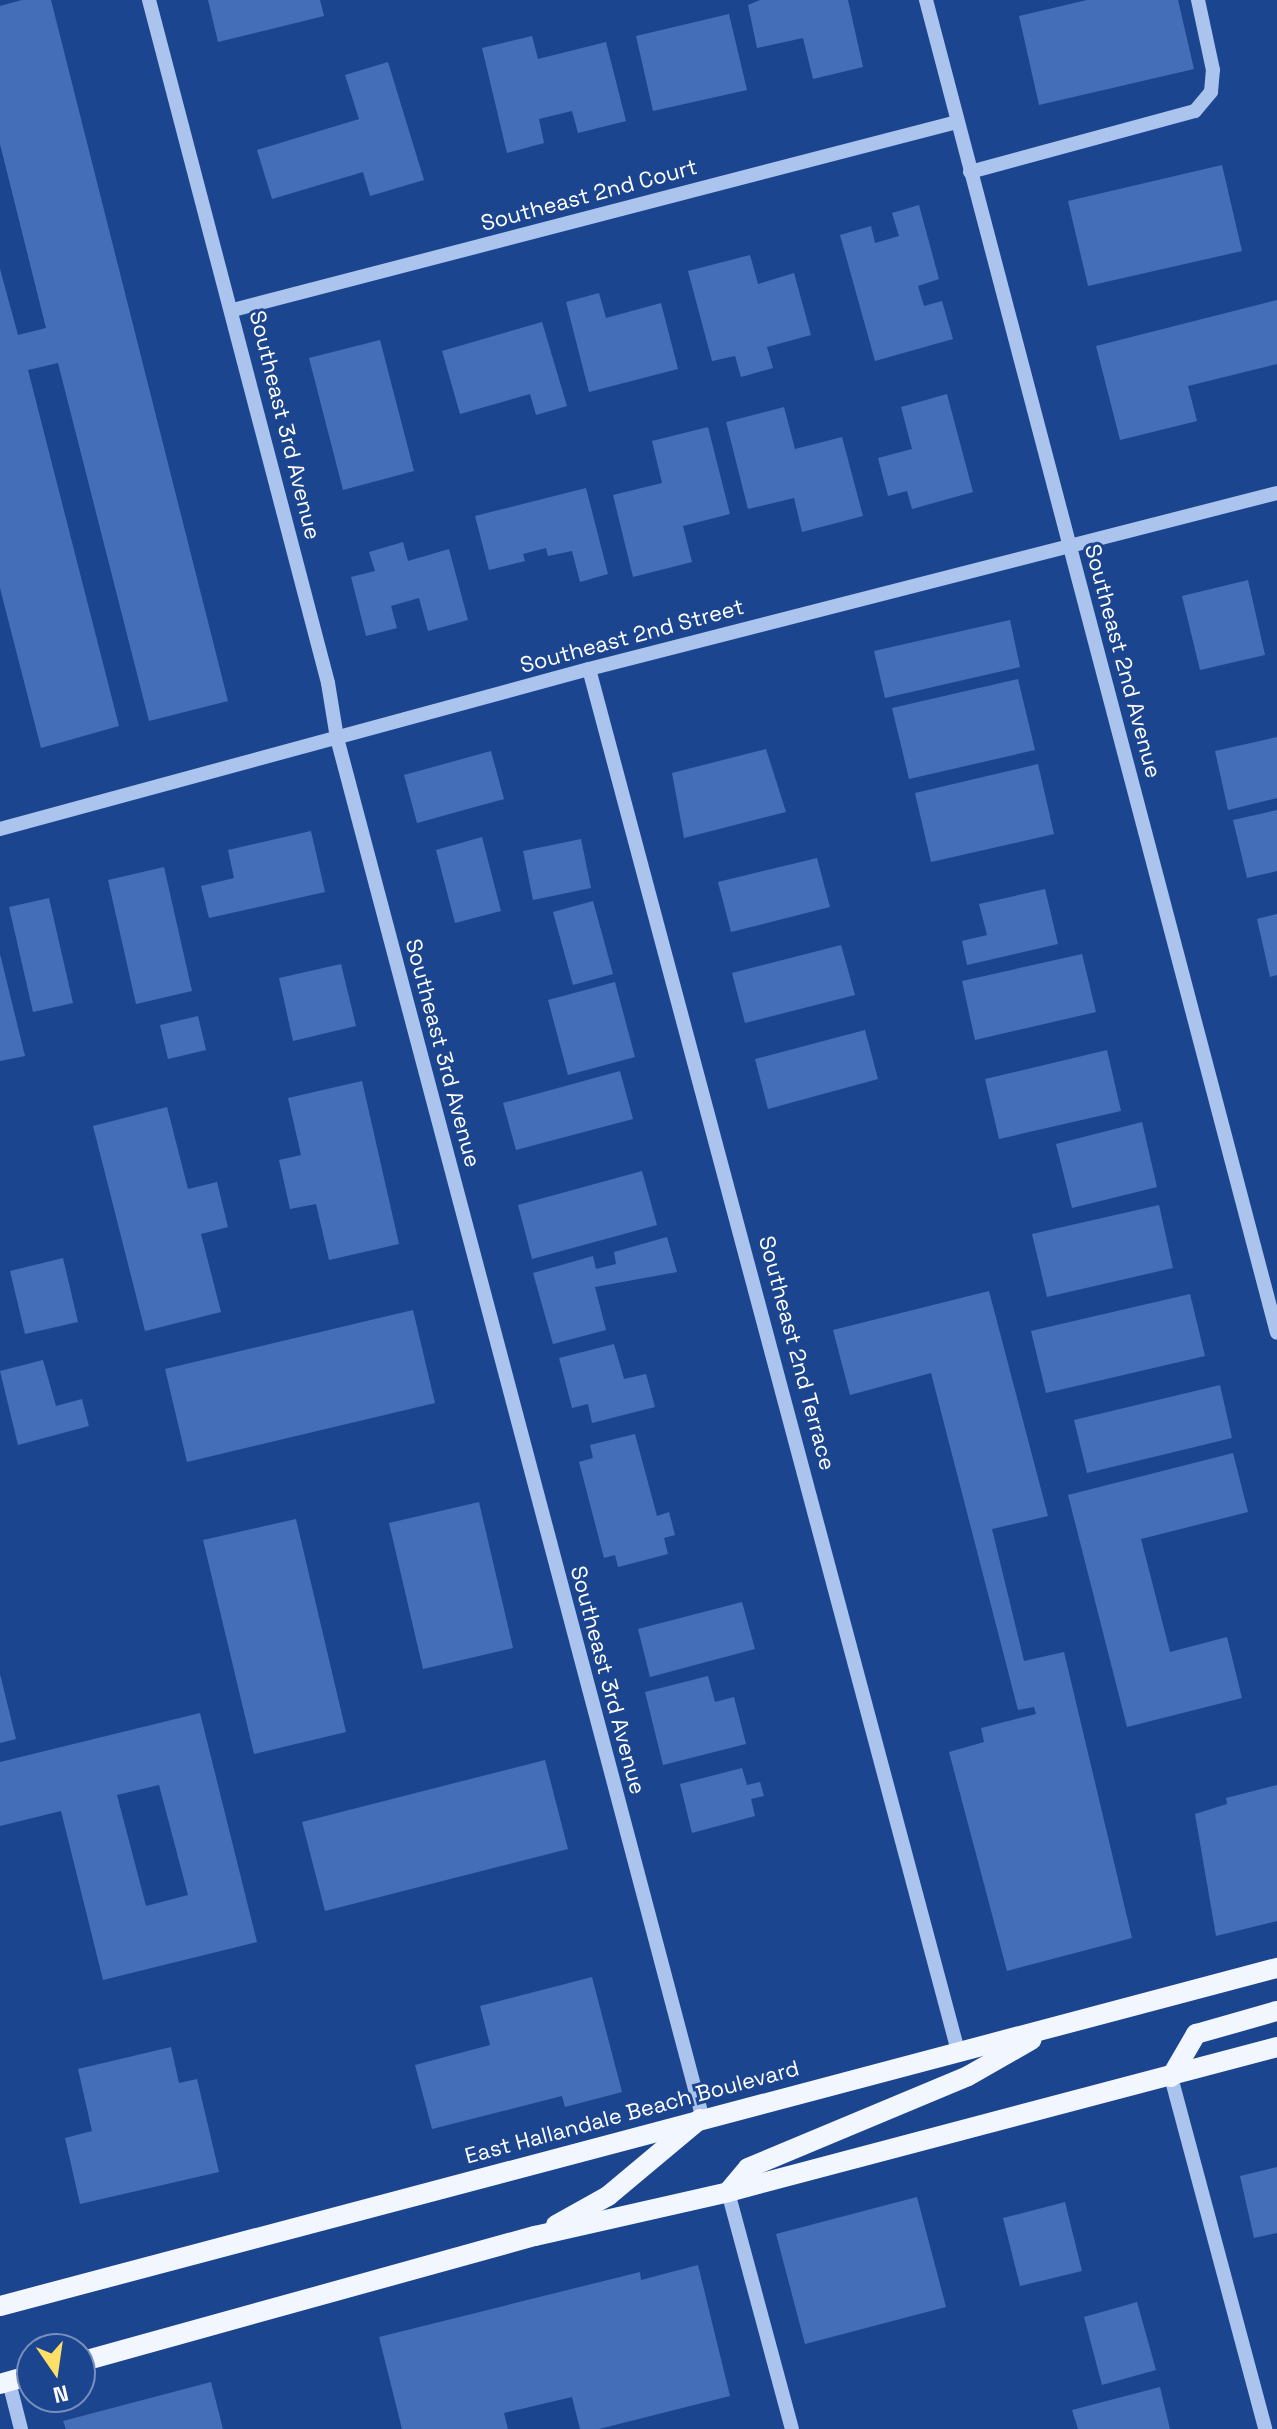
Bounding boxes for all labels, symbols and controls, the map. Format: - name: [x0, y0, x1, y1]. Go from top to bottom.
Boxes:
- street label: Southeast 2nd Court: [478, 153, 700, 237]
- street label: Southeast 3rd Avenue: [244, 308, 326, 542]
- street label: Southeast 2nd Avenue: [1079, 541, 1167, 781]
- street label: Southeast 2nd Street: [517, 593, 747, 679]
- street label: Southeast 3rd Avenue: [400, 936, 486, 1170]
- street label: Southeast 2nd Terrace: [753, 1233, 841, 1473]
- street label: Southeast 3rd Avenue: [565, 1563, 651, 1797]
- street label: East Hallandale Beach Boulevard: [462, 2055, 802, 2169]
- north arrow: [16, 2333, 96, 2413]
- text: N: [51, 2379, 71, 2410]

